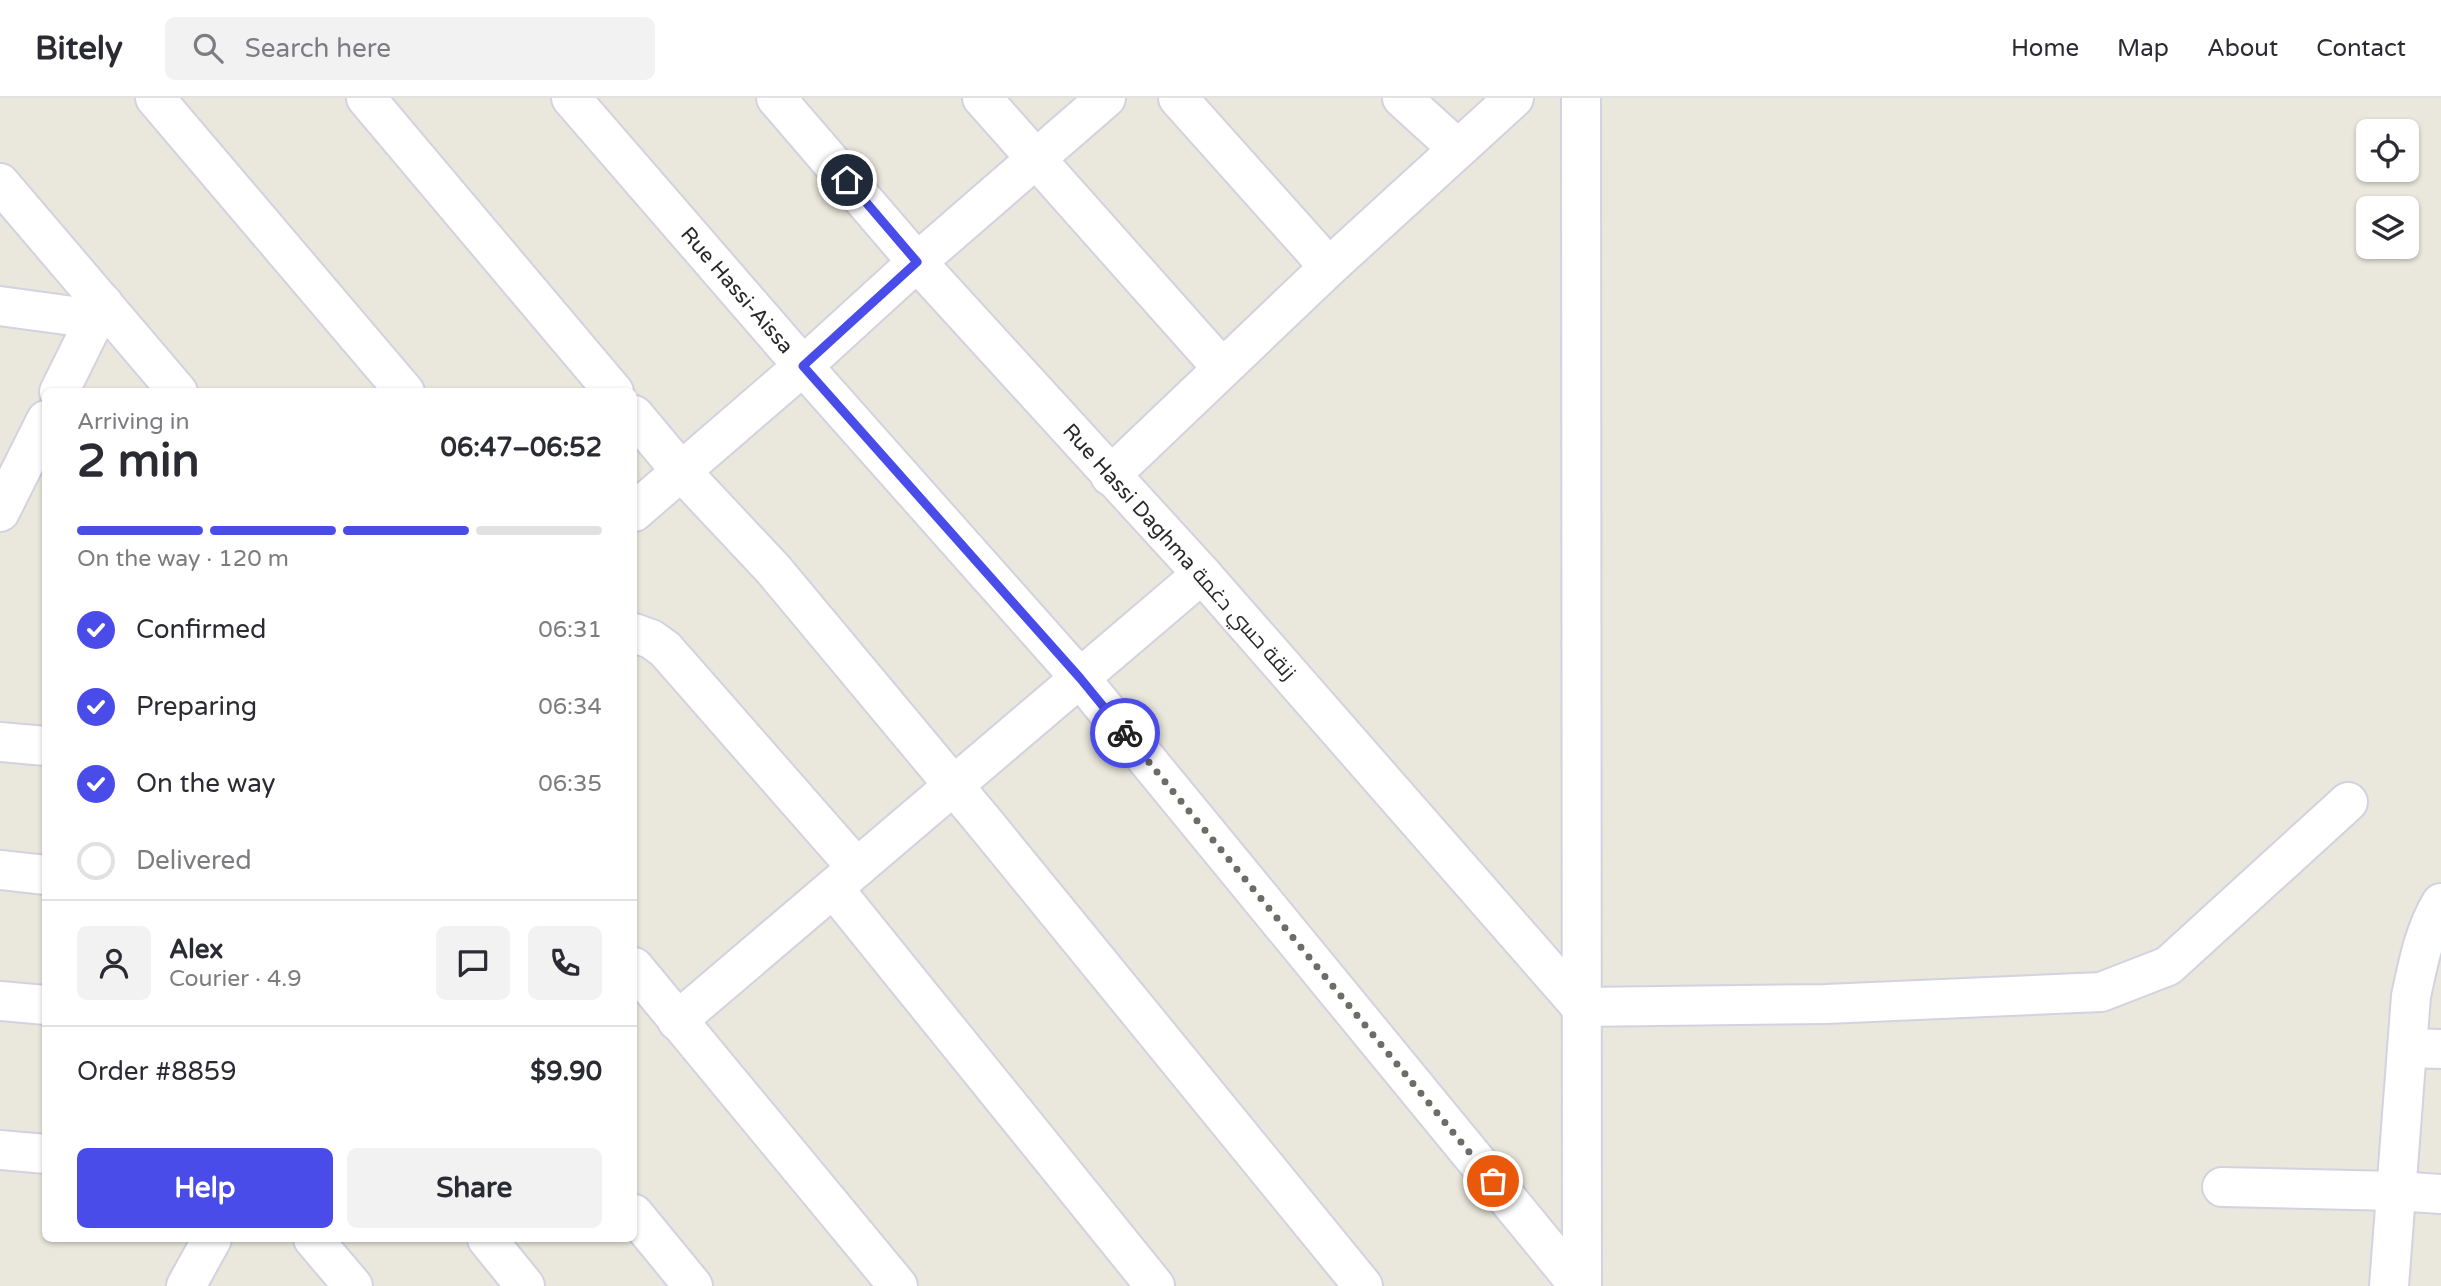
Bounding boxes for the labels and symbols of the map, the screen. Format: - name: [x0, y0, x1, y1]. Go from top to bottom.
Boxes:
- pin: [817, 150, 877, 210]
- street label: Rue Hassi-Aissa: [676, 222, 799, 358]
- street label: Rue Hassi Daghma زنقة حسي دغمة: [1056, 419, 1301, 687]
- courier: [1090, 698, 1160, 768]
- pin: [1463, 1151, 1523, 1211]

